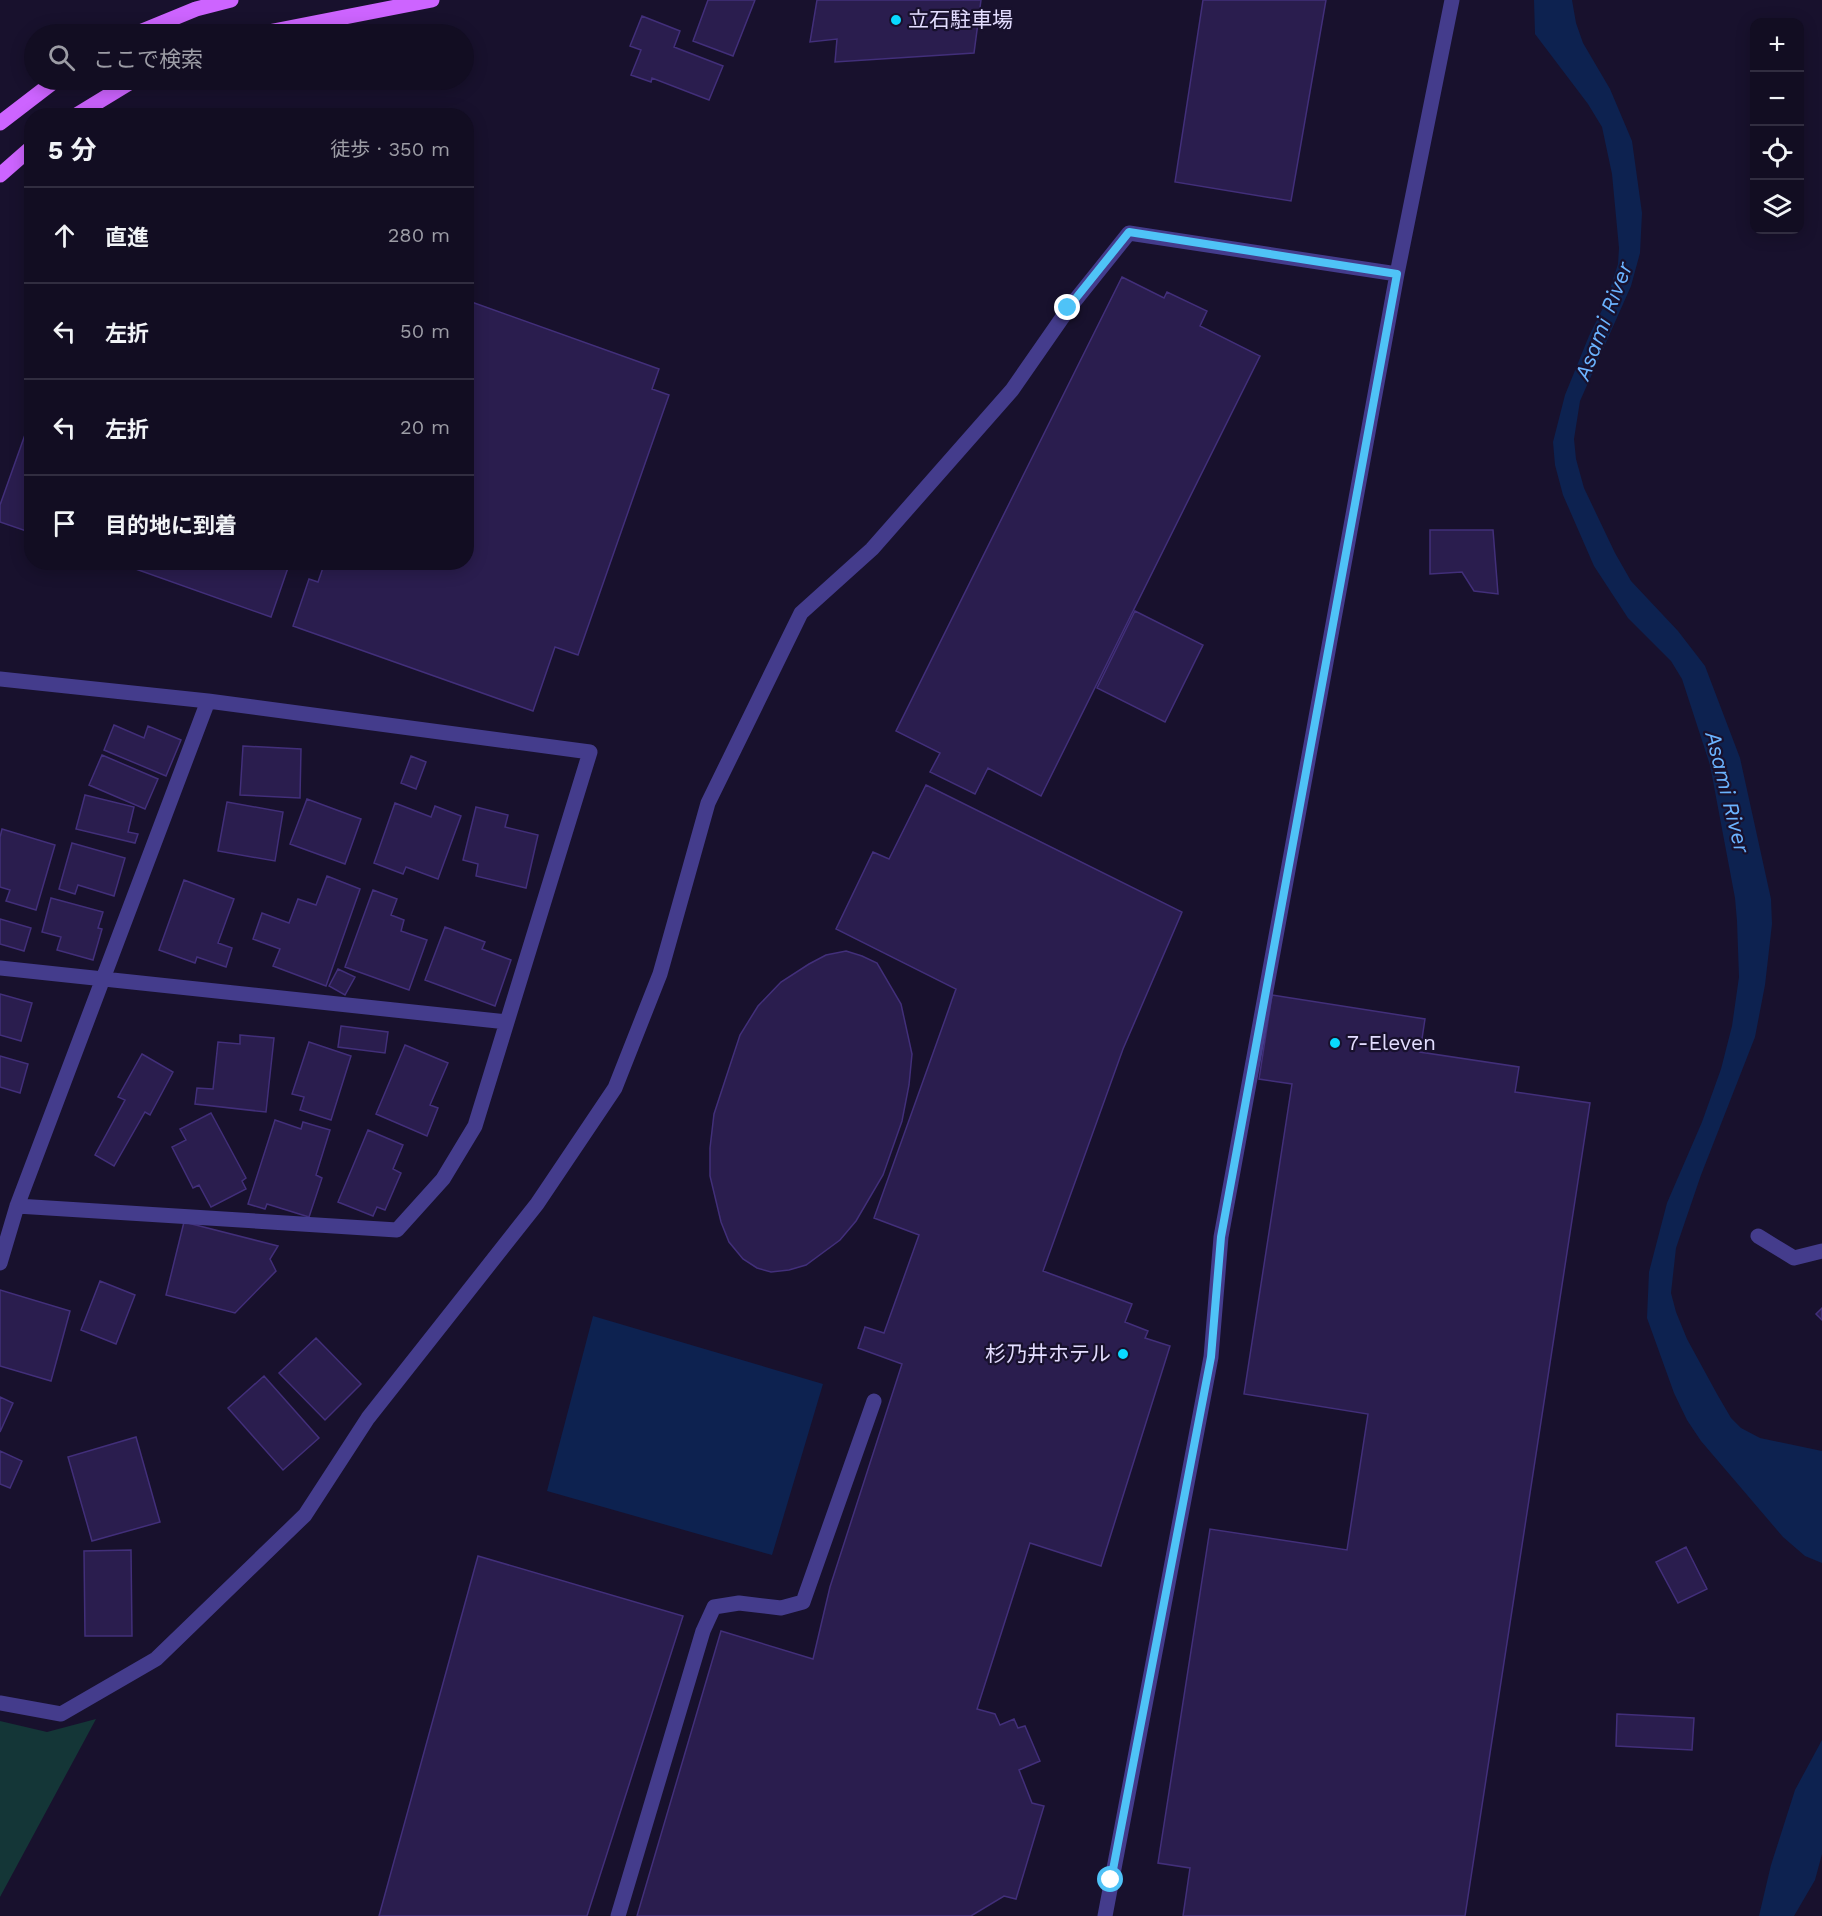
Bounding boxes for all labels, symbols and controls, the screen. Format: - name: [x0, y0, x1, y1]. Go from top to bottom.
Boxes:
- place label: 立石駐車場: [908, 7, 1013, 32]
- marker: 立石駐車場: [889, 13, 903, 27]
- map controls: [1750, 18, 1804, 234]
- button: +: [1750, 18, 1804, 72]
- search box: [24, 24, 474, 90]
- icon: search: [45, 41, 78, 74]
- text: ここで検索: [93, 47, 203, 72]
- button: −: [1750, 72, 1804, 126]
- button: locate: [1750, 126, 1804, 180]
- text: 5 分: [48, 135, 97, 165]
- text: 徒歩 · 350 m: [330, 137, 450, 161]
- button: layers: [1750, 180, 1804, 234]
- icon: ahead: [48, 219, 81, 252]
- text: 280 m: [388, 223, 450, 247]
- text: 直進: [105, 225, 149, 250]
- water label: Asami River: [1569, 257, 1638, 385]
- route end: [1054, 294, 1080, 320]
- icon: left: [48, 315, 81, 348]
- text: 50 m: [400, 319, 450, 343]
- text: 左折: [105, 321, 149, 346]
- icon: left: [48, 411, 81, 444]
- text: 20 m: [400, 415, 450, 439]
- text: 左折: [105, 417, 149, 442]
- icon: arrive: [48, 507, 81, 540]
- text: 目的地に到着: [105, 513, 237, 538]
- water label: Asami River: [1700, 728, 1755, 857]
- place label: 7-Eleven: [1347, 1030, 1436, 1055]
- marker: 7-Eleven: [1328, 1036, 1342, 1050]
- place label: 杉乃井ホテル: [985, 1341, 1111, 1366]
- marker: 杉乃井ホテル: [1116, 1347, 1130, 1361]
- route start: [1097, 1866, 1123, 1892]

